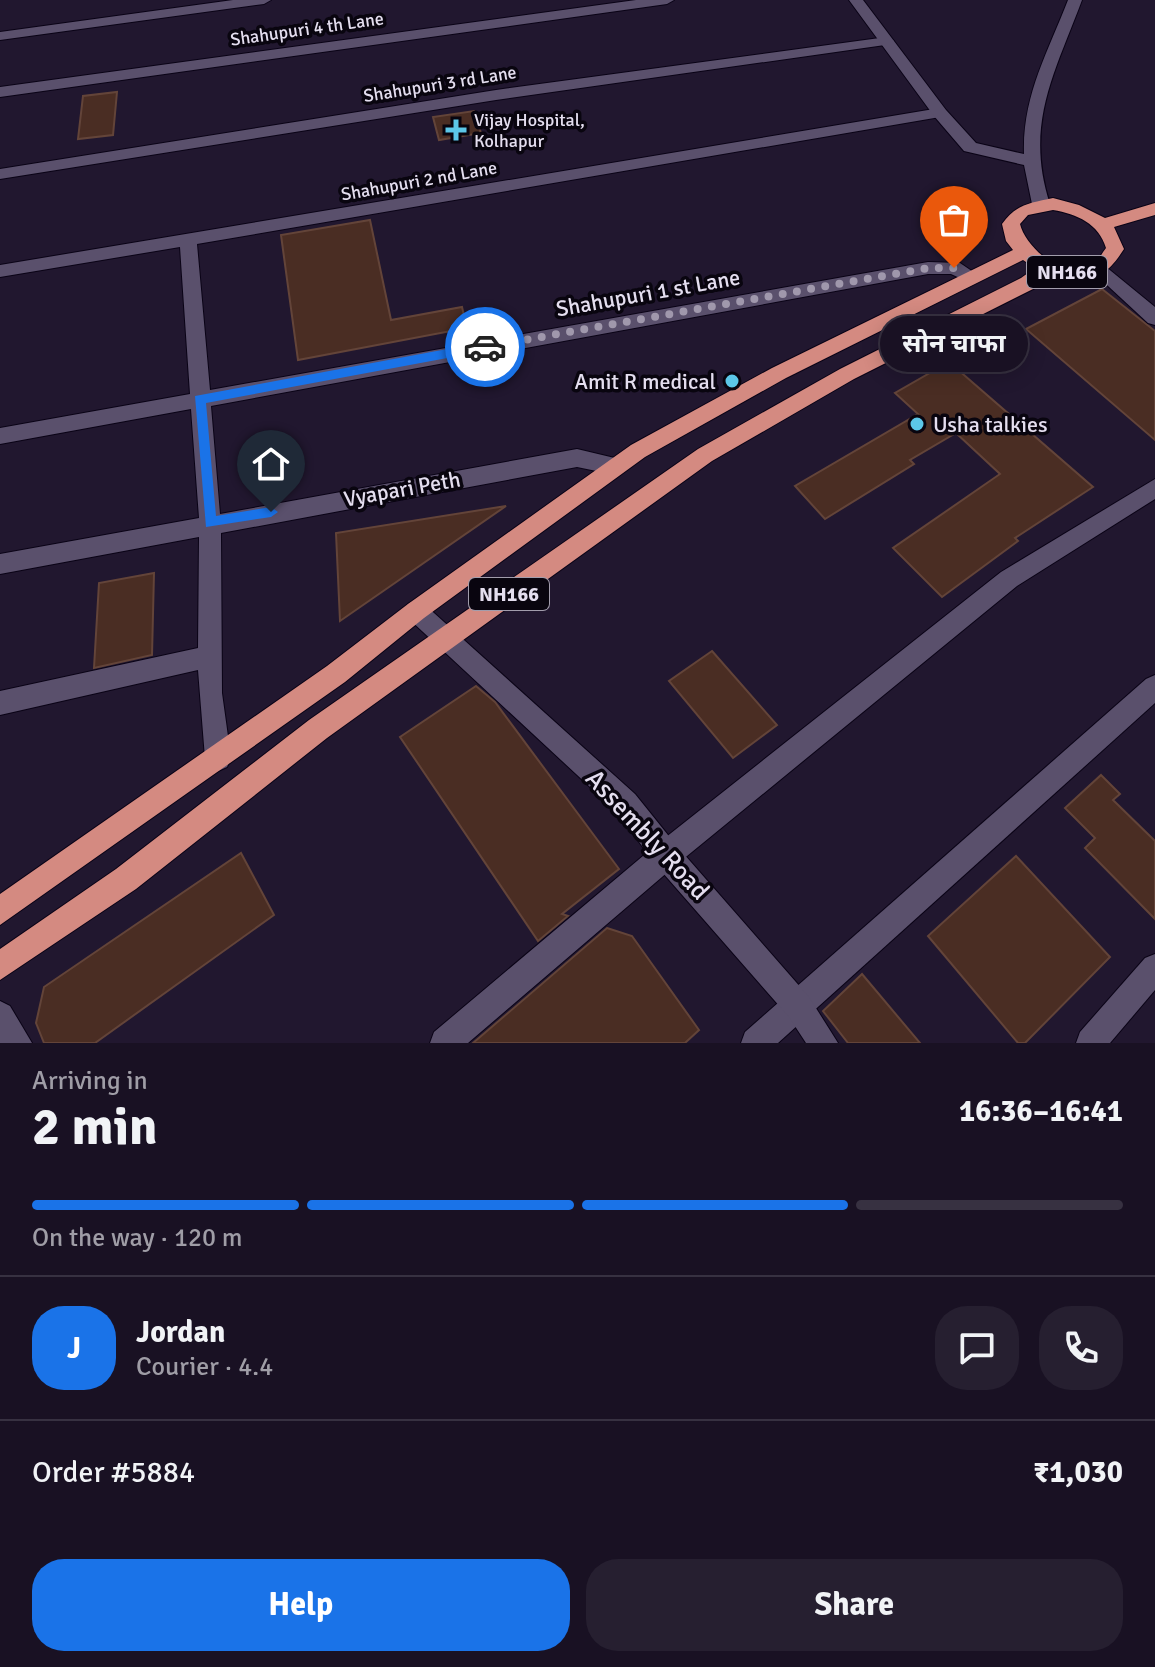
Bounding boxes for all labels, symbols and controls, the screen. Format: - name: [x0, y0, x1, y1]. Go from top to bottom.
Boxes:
- street label: Shahupuri 4 th Lane: [229, 7, 385, 51]
- street label: Shahupuri 3 rd Lane: [362, 61, 518, 107]
- place label: Vijay Hospital, Kolhapur: [474, 109, 585, 152]
- marker: Vijay Hospital, Kolhapur: [445, 119, 467, 141]
- street label: Shahupuri 2 nd Lane: [339, 156, 499, 206]
- pin: [920, 186, 988, 268]
- icon: bag: [932, 198, 976, 242]
- road number: NH166: [1027, 256, 1107, 288]
- street label: Shahupuri 1 st Lane: [554, 263, 742, 323]
- courier: [445, 307, 525, 387]
- callout: सोन चाफा: [880, 316, 1028, 372]
- icon: car: [463, 325, 507, 369]
- text: सोन चाफा: [902, 328, 1006, 360]
- place label: Amit R medical: [574, 368, 716, 395]
- marker: Amit R medical: [723, 372, 741, 390]
- place label: Usha talkies: [933, 411, 1048, 438]
- marker: Usha talkies: [908, 415, 926, 433]
- pin: [237, 430, 305, 512]
- icon: home: [249, 442, 293, 486]
- street label: Vyapari Peth: [342, 465, 462, 513]
- road number: NH166: [469, 578, 549, 610]
- street label: Assembly Road: [578, 763, 716, 907]
- text: Arriving in: [32, 1065, 148, 1097]
- text: 16:36–16:41: [959, 1093, 1123, 1130]
- text: 2 min: [32, 1095, 158, 1159]
- text: On the way · 120 m: [32, 1222, 242, 1254]
- button: chat: [935, 1306, 1019, 1390]
- button: phone: [1039, 1306, 1123, 1390]
- text: Jordan: [136, 1314, 225, 1351]
- text: J: [67, 1330, 81, 1367]
- text: Courier · 4.4: [136, 1351, 273, 1383]
- text: Order #5884: [32, 1454, 195, 1491]
- text: ₹1,030: [1033, 1454, 1123, 1491]
- button: Help: [32, 1559, 570, 1651]
- button: Share: [586, 1559, 1123, 1651]

